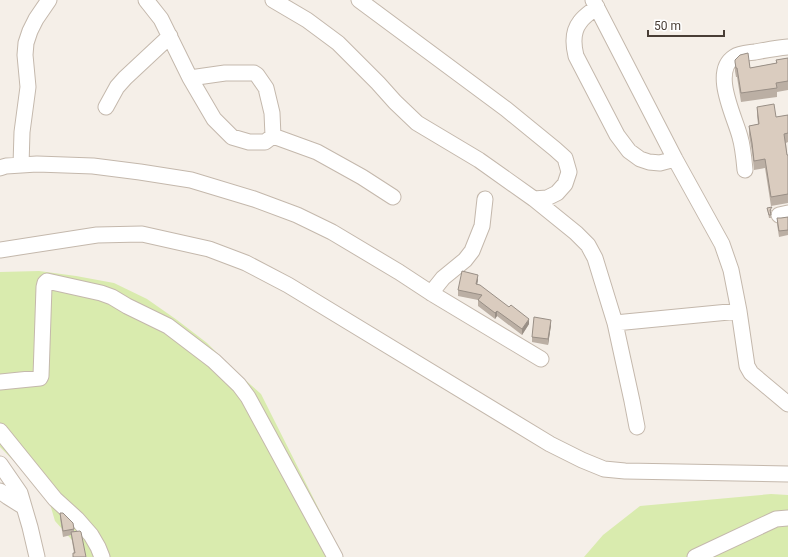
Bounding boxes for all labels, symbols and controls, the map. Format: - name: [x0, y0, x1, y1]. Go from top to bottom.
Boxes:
- scale bar: [648, 12, 724, 38]
- text: 50 m: [654, 19, 681, 33]

